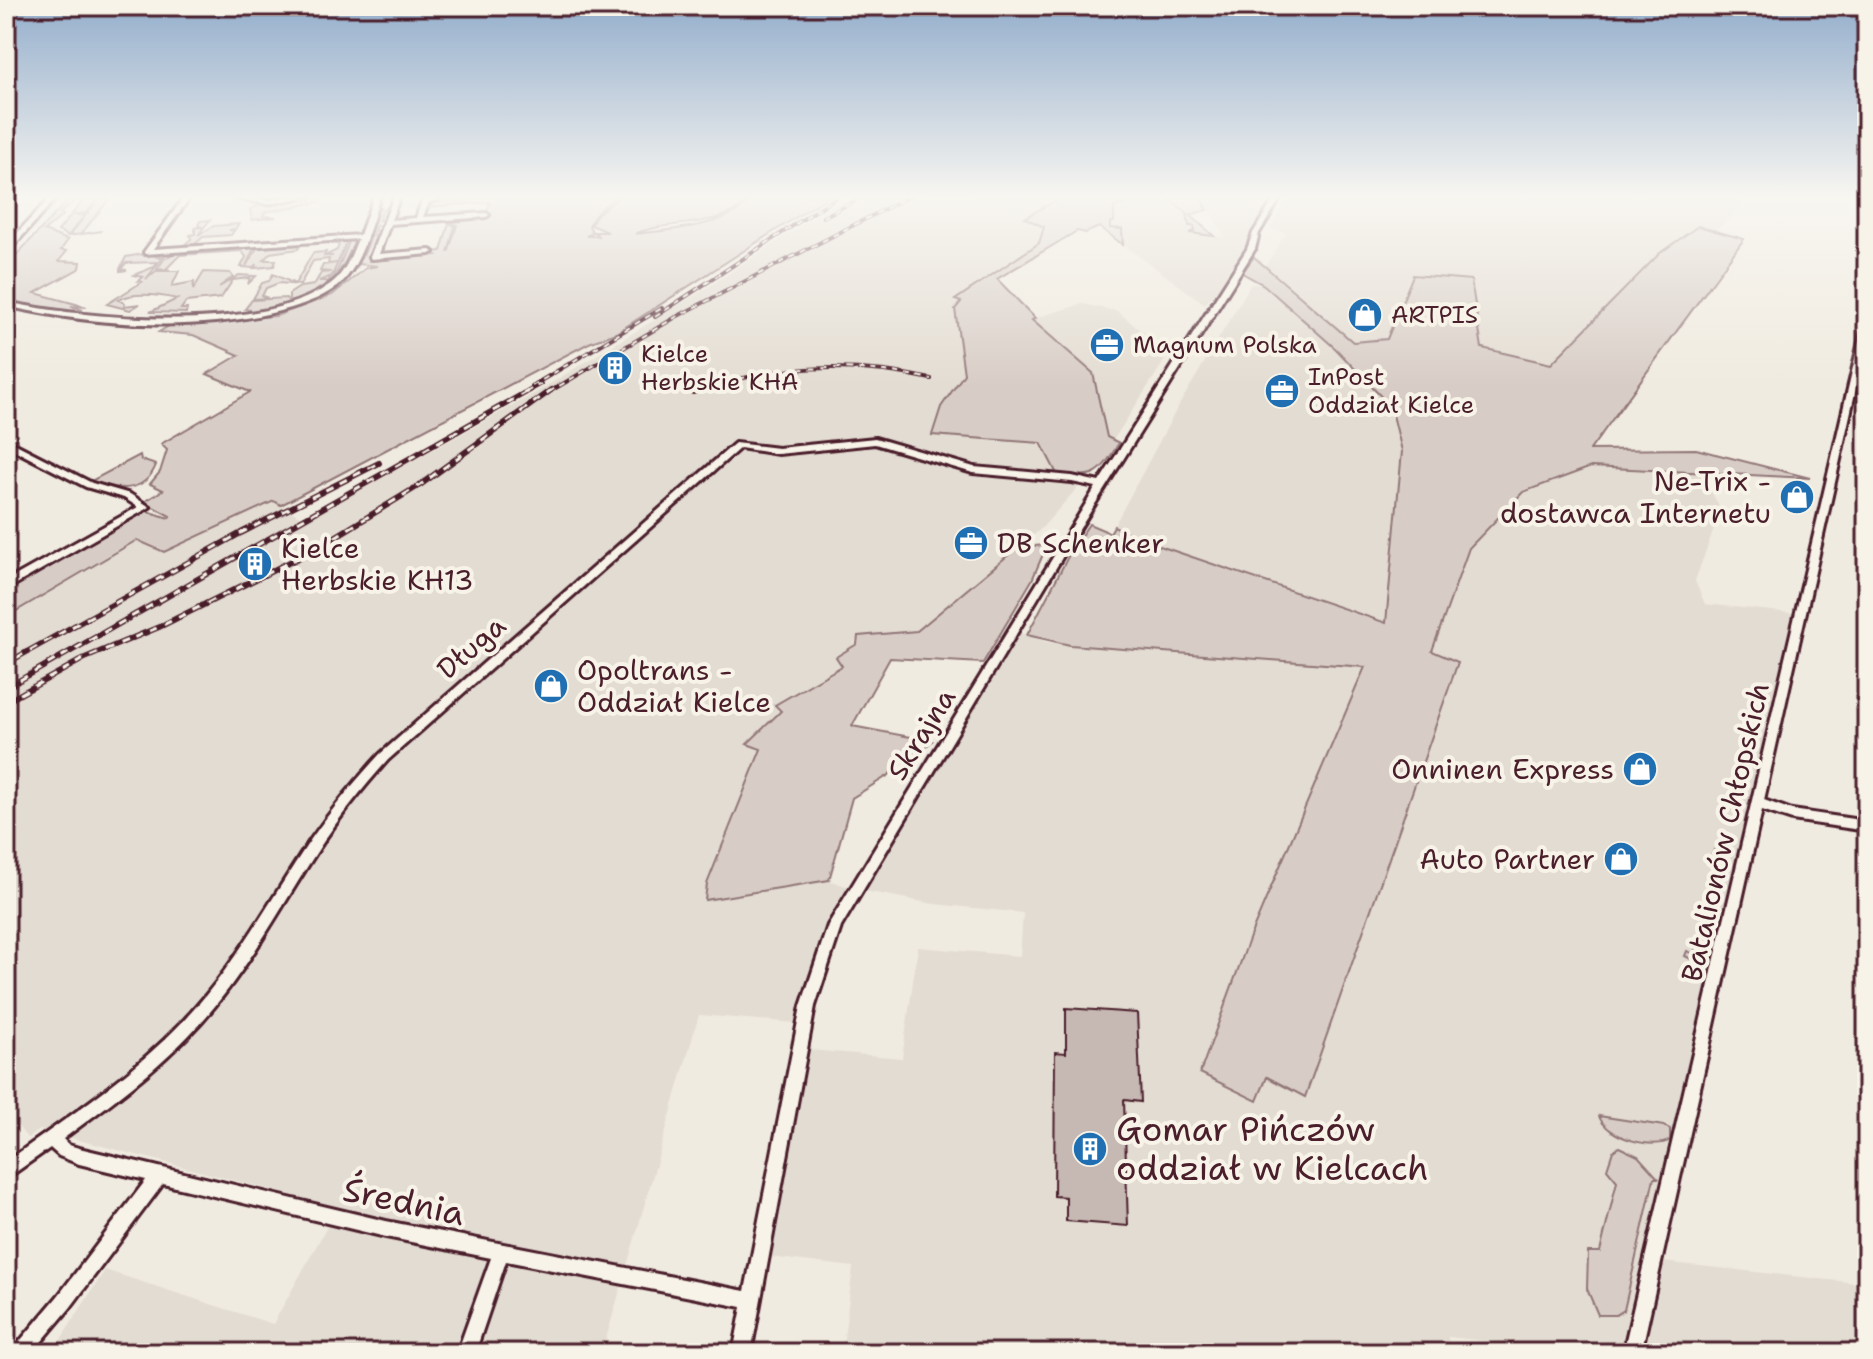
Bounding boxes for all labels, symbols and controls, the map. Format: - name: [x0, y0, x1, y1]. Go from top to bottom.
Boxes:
- shop icon: ARTPIS: [1346, 296, 1384, 334]
- place label: ARTPIS: [1391, 299, 1478, 331]
- office icon: Magnum Polska: [1088, 326, 1126, 364]
- place label: Magnum Polska: [1133, 329, 1317, 361]
- place label: Kielce Herbskie KHA: [641, 338, 798, 398]
- building icon: Kielce Herbskie KHA: [596, 349, 634, 387]
- place label: InPost Oddział Kielce: [1308, 361, 1474, 421]
- office icon: InPost Oddział Kielce: [1263, 372, 1301, 410]
- place label: Ne-Trix - dostawca Internetu: [1500, 462, 1771, 532]
- shop icon: Ne-Trix - dostawca Internetu: [1778, 478, 1816, 516]
- office icon: DB Schenker: [952, 524, 990, 562]
- place label: DB Schenker: [997, 524, 1164, 562]
- place label: Kielce Herbskie KH13: [281, 529, 474, 599]
- building icon: Kielce Herbskie KH13: [236, 545, 274, 583]
- street label: Długa: [429, 607, 513, 687]
- place label: Opoltrans - Oddział Kielce: [577, 651, 771, 721]
- shop icon: Opoltrans - Oddział Kielce: [532, 667, 570, 705]
- street label: Batalionów Chłopskich: [1672, 679, 1778, 985]
- street label: Skrajna: [878, 681, 964, 787]
- place label: Onninen Express: [1391, 750, 1614, 788]
- shop icon: Onninen Express: [1621, 750, 1659, 788]
- place label: Auto Partner: [1419, 840, 1595, 878]
- shop icon: Auto Partner: [1602, 840, 1640, 878]
- place label: Gomar Pińczów oddział w Kielcach: [1116, 1106, 1429, 1191]
- building icon: Gomar Pińczów oddział w Kielcach: [1071, 1130, 1109, 1168]
- street label: Średnia: [339, 1166, 469, 1236]

